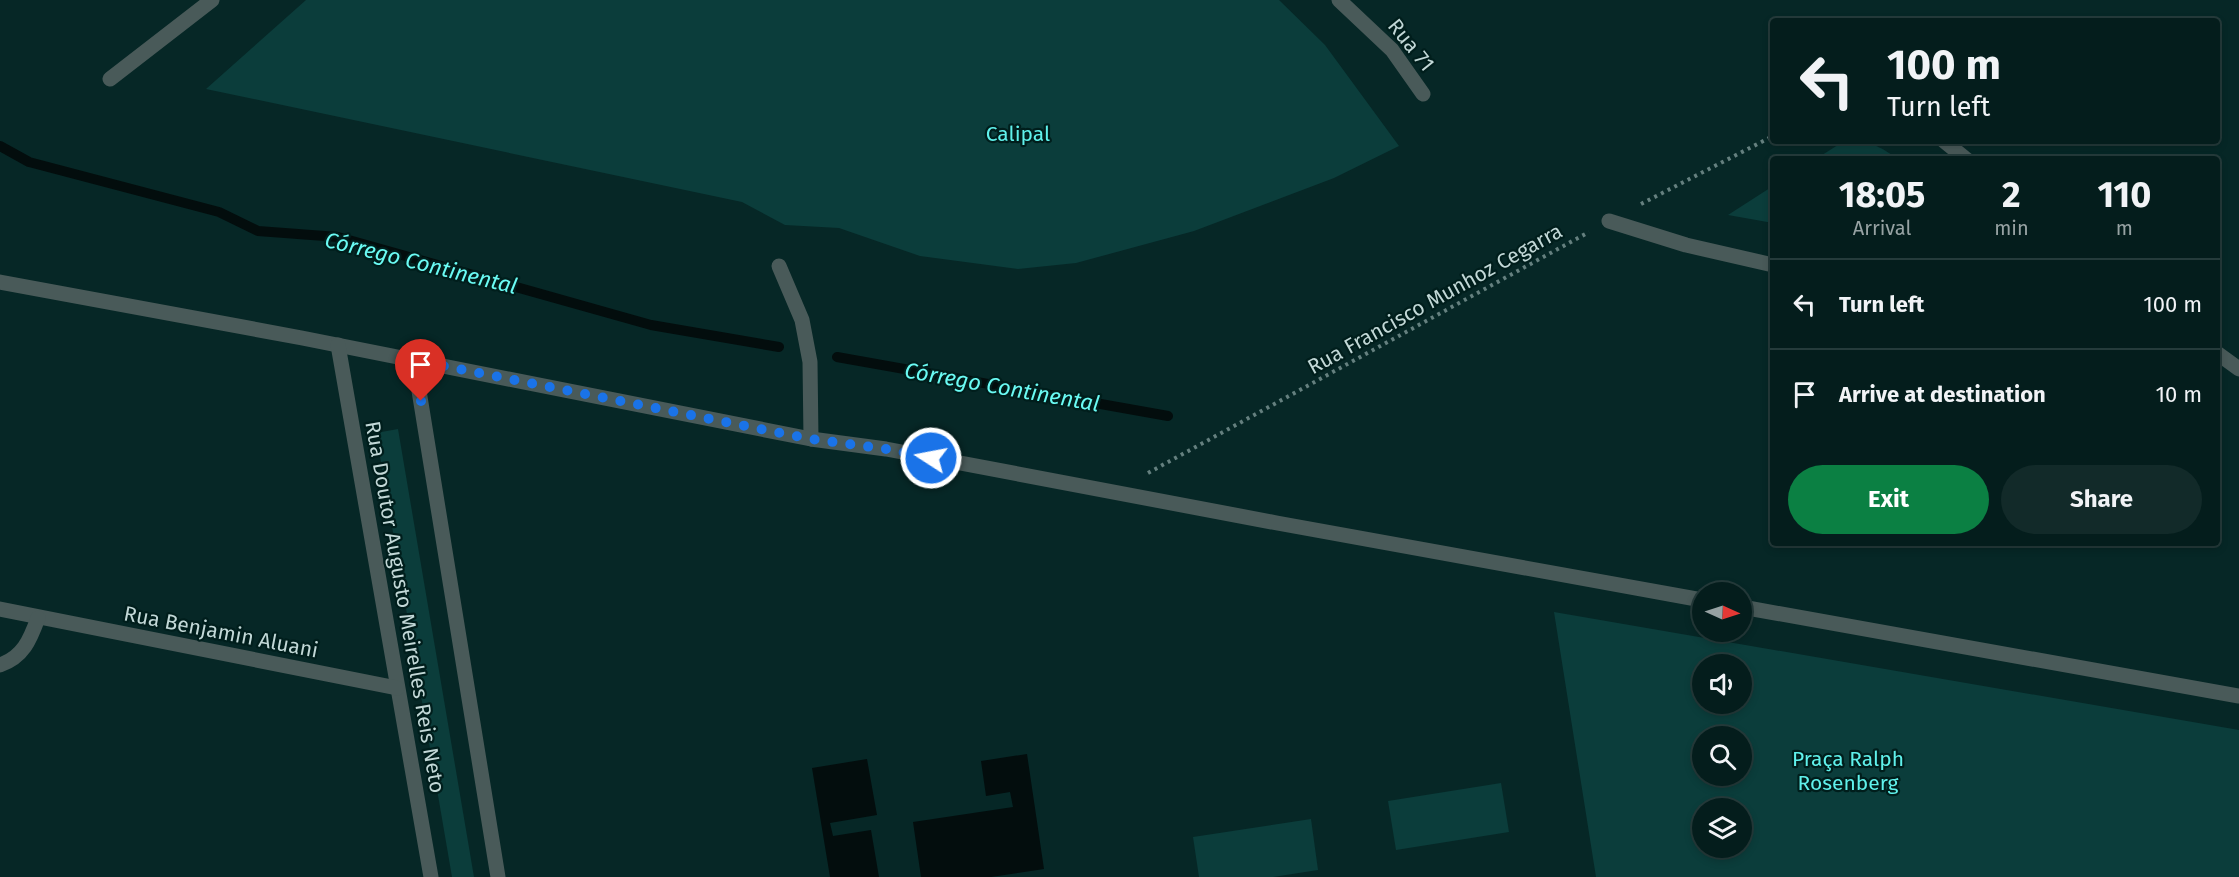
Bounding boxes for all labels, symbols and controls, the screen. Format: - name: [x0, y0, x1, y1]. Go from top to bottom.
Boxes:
- street label: Rua 71: [1382, 14, 1440, 76]
- text: 100 m: [1887, 40, 2001, 90]
- icon: left: [1788, 42, 1866, 120]
- text: Turn left: [1887, 91, 1990, 123]
- park label: Calipal: [986, 121, 1050, 147]
- text: 18:05: [1839, 173, 1925, 217]
- text: 2: [2002, 173, 2021, 217]
- text: 110: [2097, 173, 2151, 217]
- text: Arrival: [1853, 216, 1911, 240]
- text: min: [1994, 216, 2029, 240]
- text: m: [2116, 216, 2133, 240]
- street label: Rua Francisco Munhoz Cegarra: [1303, 218, 1567, 380]
- water label: Córrego Continental: [322, 226, 520, 300]
- icon: left: [1788, 288, 1821, 321]
- text: Turn left: [1839, 291, 1924, 318]
- text: 100 m: [2143, 291, 2202, 318]
- pin: [395, 339, 446, 401]
- icon: arrive: [404, 348, 437, 381]
- water label: Córrego Continental: [902, 357, 1102, 417]
- icon: arrive: [1788, 378, 1821, 411]
- text: Arrive at destination: [1839, 381, 2046, 408]
- text: 10 m: [2156, 381, 2202, 408]
- street label: Rua Doutor Augusto Meirelles Reis Neto: [359, 419, 451, 795]
- position arrow: [899, 426, 963, 490]
- button: Exit: [1788, 465, 1989, 534]
- button: Share: [2001, 465, 2202, 534]
- north arrow: [1692, 582, 1752, 642]
- map controls: [1692, 582, 1752, 858]
- street label: Rua Benjamin Aluani: [122, 600, 320, 664]
- button: sound: [1692, 654, 1752, 714]
- button: search: [1692, 726, 1752, 786]
- park label: Praça Ralph Rosenberg: [1792, 746, 1904, 796]
- button: layers: [1692, 798, 1752, 858]

